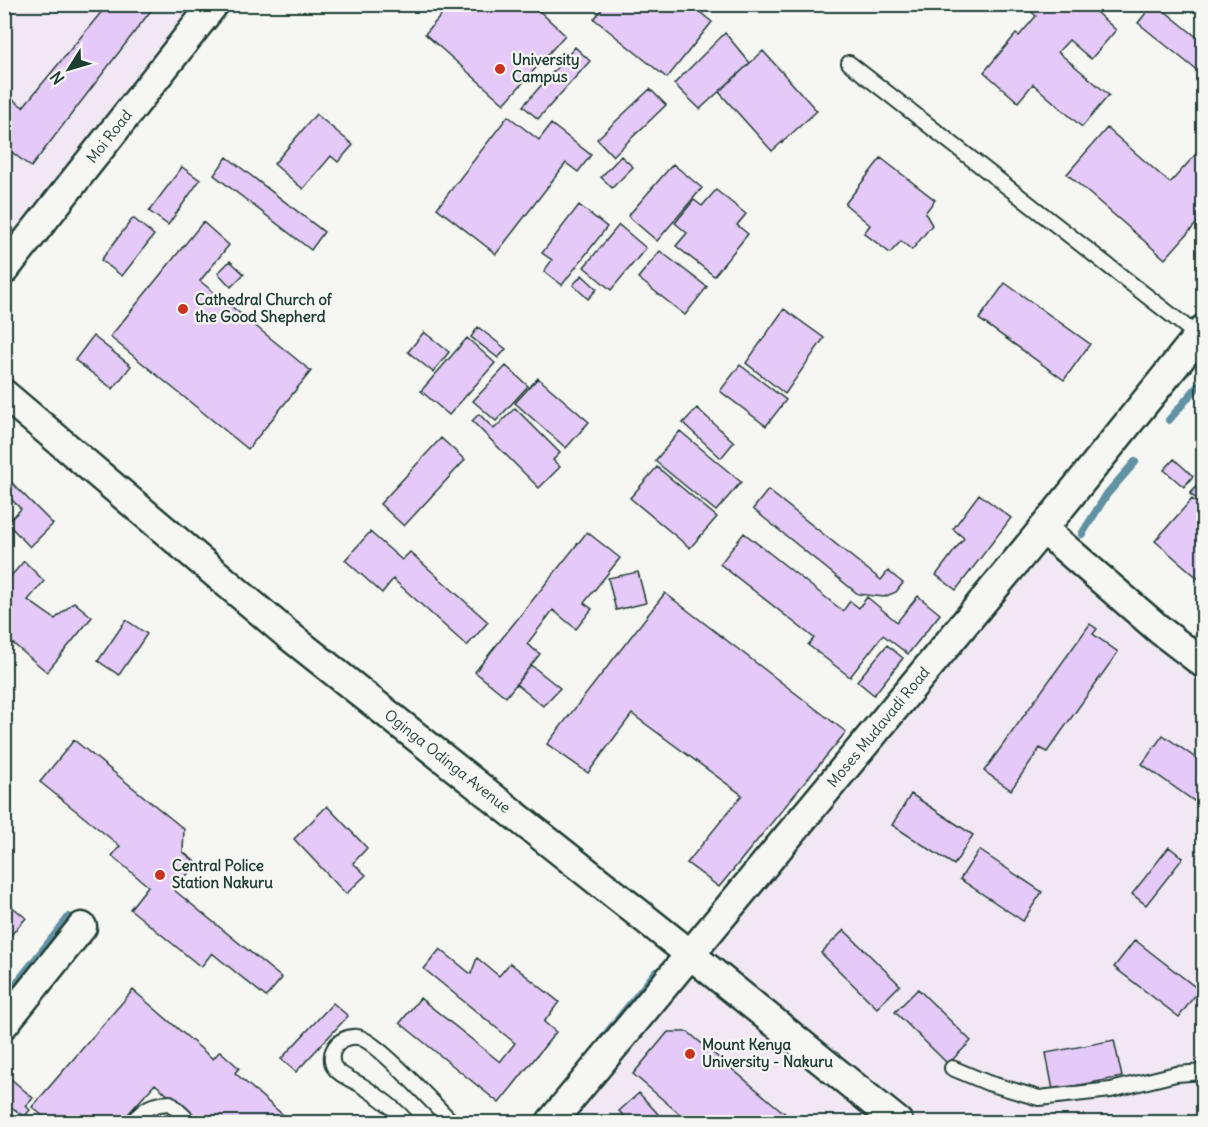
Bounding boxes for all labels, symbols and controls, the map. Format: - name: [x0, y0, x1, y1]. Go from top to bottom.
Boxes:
- north arrow: [39, 39, 99, 99]
- place label: University Campus: [512, 50, 579, 87]
- marker: University Campus: [493, 62, 507, 76]
- text: N: [46, 68, 68, 88]
- street label: Moi Road: [82, 106, 136, 167]
- place label: Cathedral Church of the Good Shepherd: [195, 290, 333, 327]
- marker: Cathedral Church of the Good Shepherd: [176, 302, 190, 316]
- street label: Moses Mudavadi Road: [823, 663, 934, 791]
- street label: Oginga Odinga Avenue: [381, 705, 515, 817]
- place label: Central Police Station Nakuru: [172, 856, 273, 892]
- marker: Central Police Station Nakuru: [153, 868, 167, 882]
- place label: Mount Kenya University - Nakuru: [702, 1035, 833, 1072]
- marker: Mount Kenya University - Nakuru: [683, 1047, 697, 1061]

